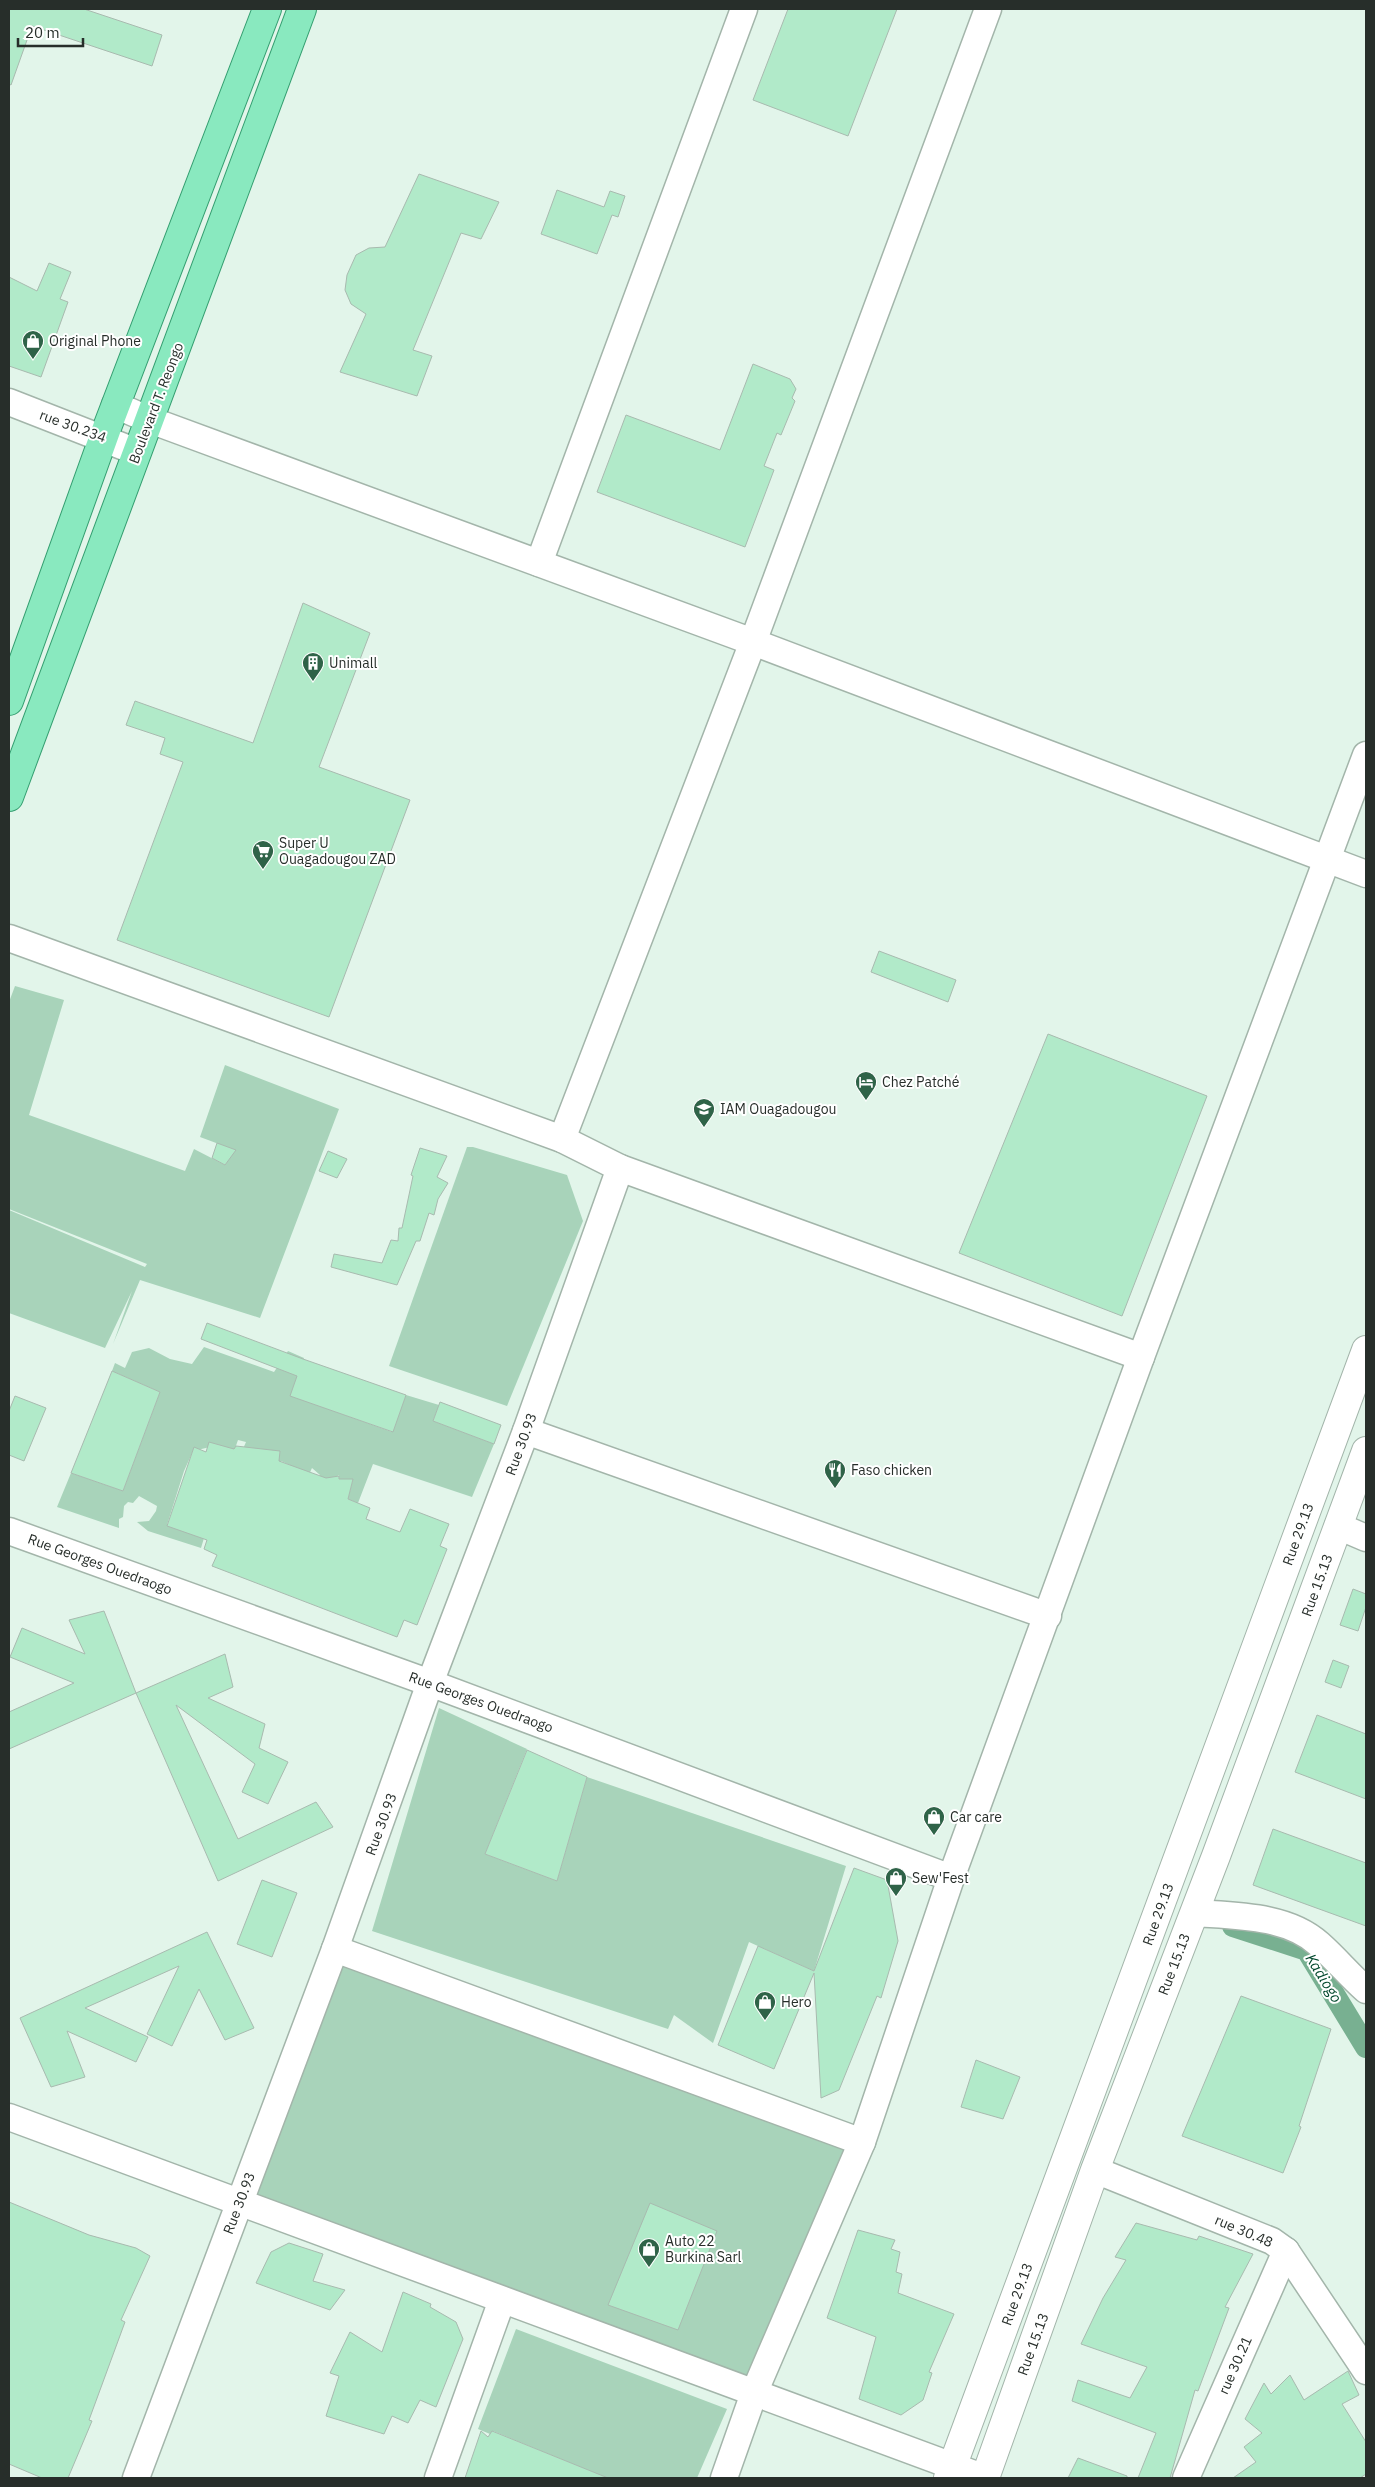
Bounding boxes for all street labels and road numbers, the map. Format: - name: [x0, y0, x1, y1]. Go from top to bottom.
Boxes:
- street label: Boulevard T. Reongo: [125, 340, 187, 466]
- street label: rue 30.234: [37, 406, 109, 446]
- street label: Rue 30.93: [501, 1410, 541, 1478]
- street label: Rue 29.13: [1278, 1500, 1318, 1568]
- street label: Rue Georges Ouedraogo: [25, 1529, 175, 1599]
- street label: Rue 15.13: [1297, 1551, 1337, 1619]
- street label: Rue Georges Ouedraogo: [406, 1667, 556, 1737]
- street label: Rue 30.93: [361, 1790, 401, 1858]
- street label: Rue 29.13: [1138, 1880, 1178, 1948]
- street label: Rue 15.13: [1154, 1930, 1194, 1998]
- street label: Rue 30.93: [219, 2169, 259, 2237]
- street label: rue 30.48: [1212, 2211, 1276, 2251]
- street label: Rue 29.13: [997, 2260, 1037, 2328]
- street label: Rue 15.13: [1013, 2310, 1053, 2378]
- street label: rue 30.21: [1214, 2333, 1256, 2397]

